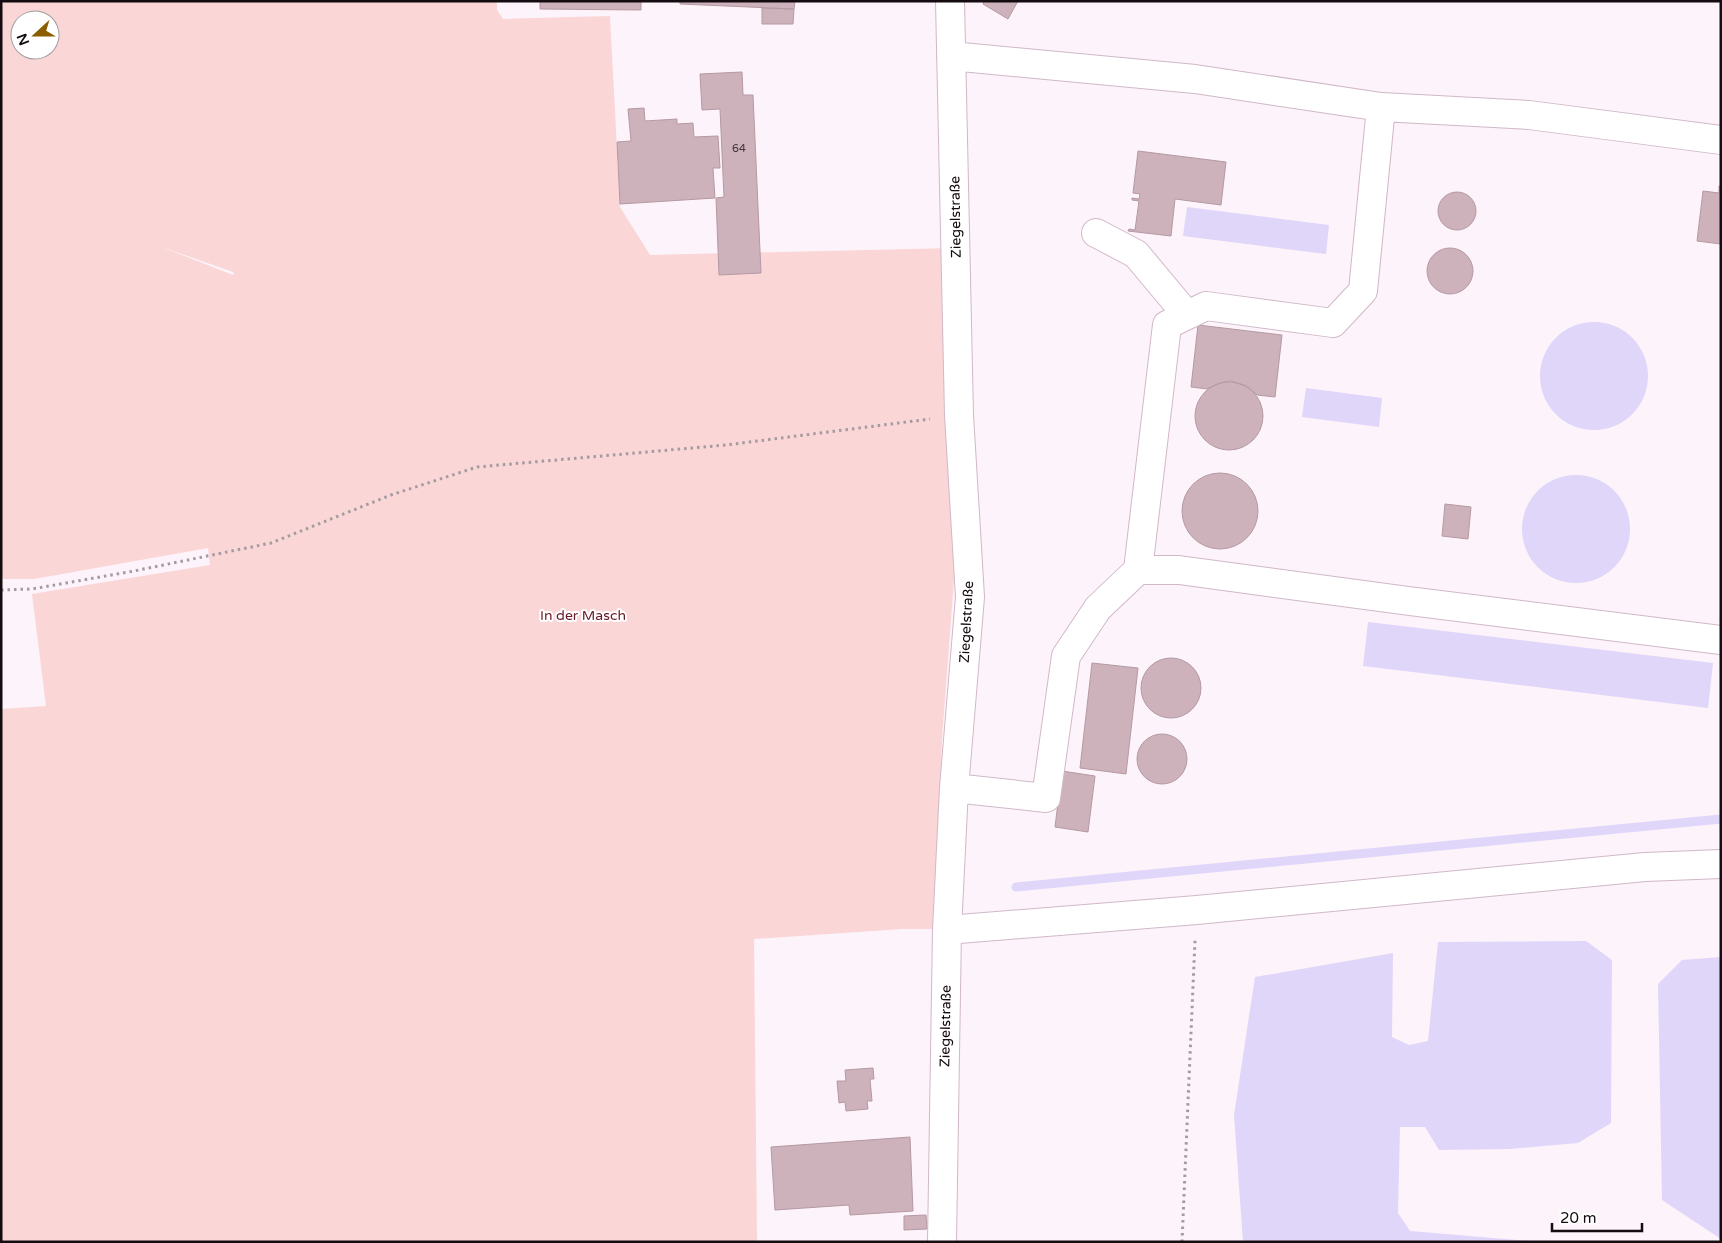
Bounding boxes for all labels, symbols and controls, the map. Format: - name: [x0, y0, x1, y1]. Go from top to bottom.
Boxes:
- north arrow: [10, 10, 60, 60]
- text: N: [13, 31, 33, 48]
- house number: 64: [732, 142, 746, 155]
- street label: Ziegelstraße: [946, 176, 965, 258]
- street label: Ziegelstraße: [956, 580, 977, 664]
- park label: In der Masch: [540, 607, 626, 624]
- street label: Ziegelstraße: [936, 985, 955, 1067]
- scale bar: [1552, 1200, 1642, 1232]
- text: 20 m: [1560, 1209, 1597, 1227]

